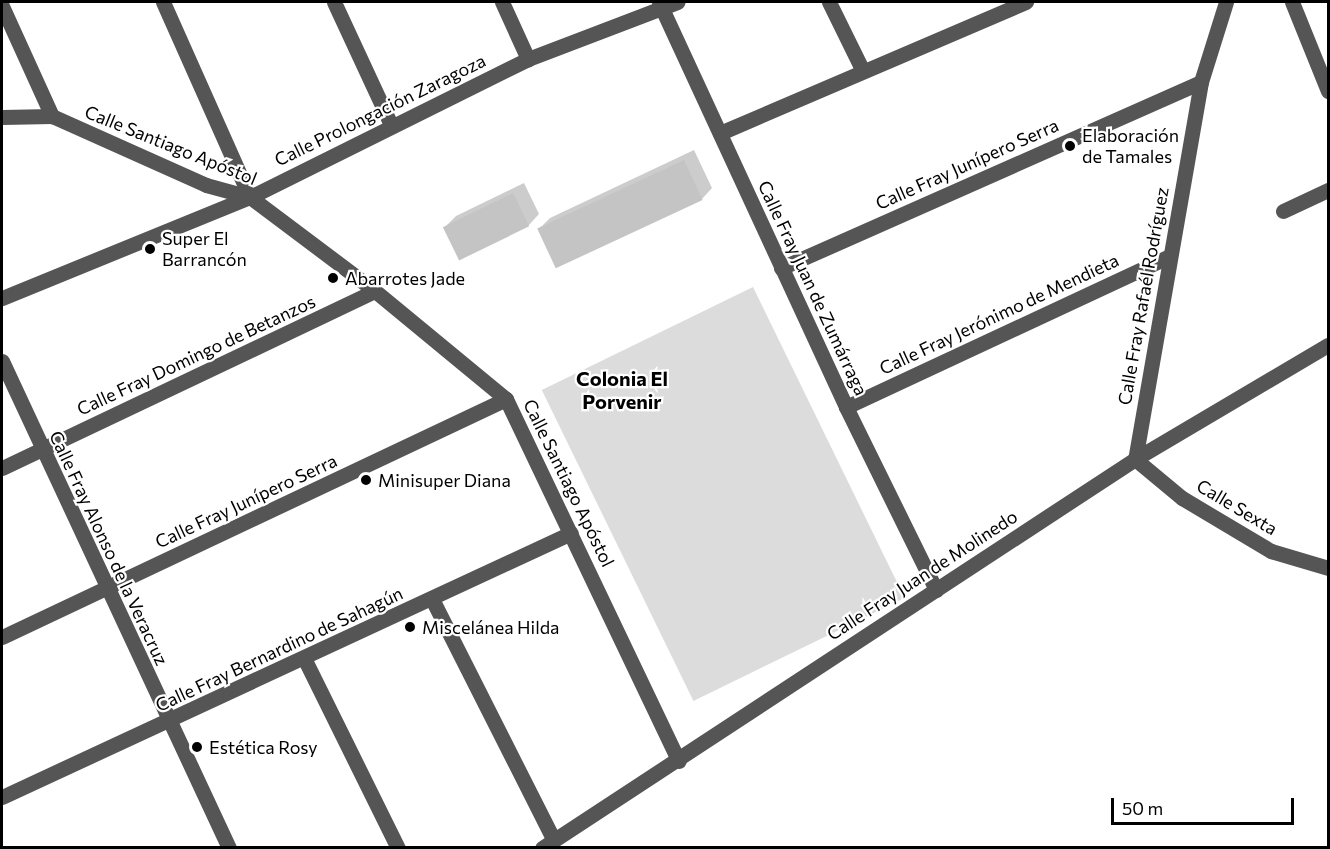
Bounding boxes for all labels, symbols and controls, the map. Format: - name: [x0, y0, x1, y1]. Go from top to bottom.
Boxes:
- street label: Calle Prolongación Zaragoza: [271, 49, 489, 171]
- street label: Calle Santiago Apóstol: [82, 101, 260, 189]
- street label: Calle Fray Junípero Serra: [872, 114, 1062, 214]
- place label: Elaboración de Tamales: [1082, 125, 1179, 168]
- marker: Elaboración de Tamales: [1063, 139, 1077, 153]
- street label: Calle Fray Juan de Zumárraga: [754, 177, 872, 399]
- street label: Calle Fray Rafaél Rodríguez: [1113, 185, 1173, 407]
- place label: Super El Barrancón: [162, 228, 247, 270]
- marker: Super El Barrancón: [143, 242, 157, 256]
- street label: Calle Fray Jerónimo de Mendieta: [876, 249, 1122, 379]
- place label: Abarrotes Jade: [345, 267, 465, 289]
- marker: Abarrotes Jade: [326, 271, 340, 285]
- street label: Calle Fray Domingo de Betanzos: [73, 290, 319, 420]
- district label: Colonia El Porvenir: [576, 366, 668, 413]
- street label: Calle Santiago Apóstol: [519, 396, 619, 570]
- street label: Calle Fray Alonso de la Veracruz: [45, 427, 173, 669]
- street label: Calle Fray Junípero Serra: [152, 449, 340, 553]
- place label: Minisuper Diana: [378, 469, 511, 491]
- marker: Minisuper Diana: [359, 473, 373, 487]
- street label: Calle Sexta: [1193, 475, 1281, 539]
- street label: Calle Fray Juan de Molinedo: [823, 505, 1021, 645]
- street label: Calle Fray Bernardino de Sahagún: [152, 582, 406, 716]
- place label: Miscelánea Hilda: [422, 616, 560, 638]
- marker: Miscelánea Hilda: [403, 620, 417, 634]
- place label: Estética Rosy: [209, 736, 318, 758]
- marker: Estética Rosy: [190, 740, 204, 754]
- scale bar: [1114, 786, 1297, 824]
- text: 50 m: [1122, 797, 1163, 819]

